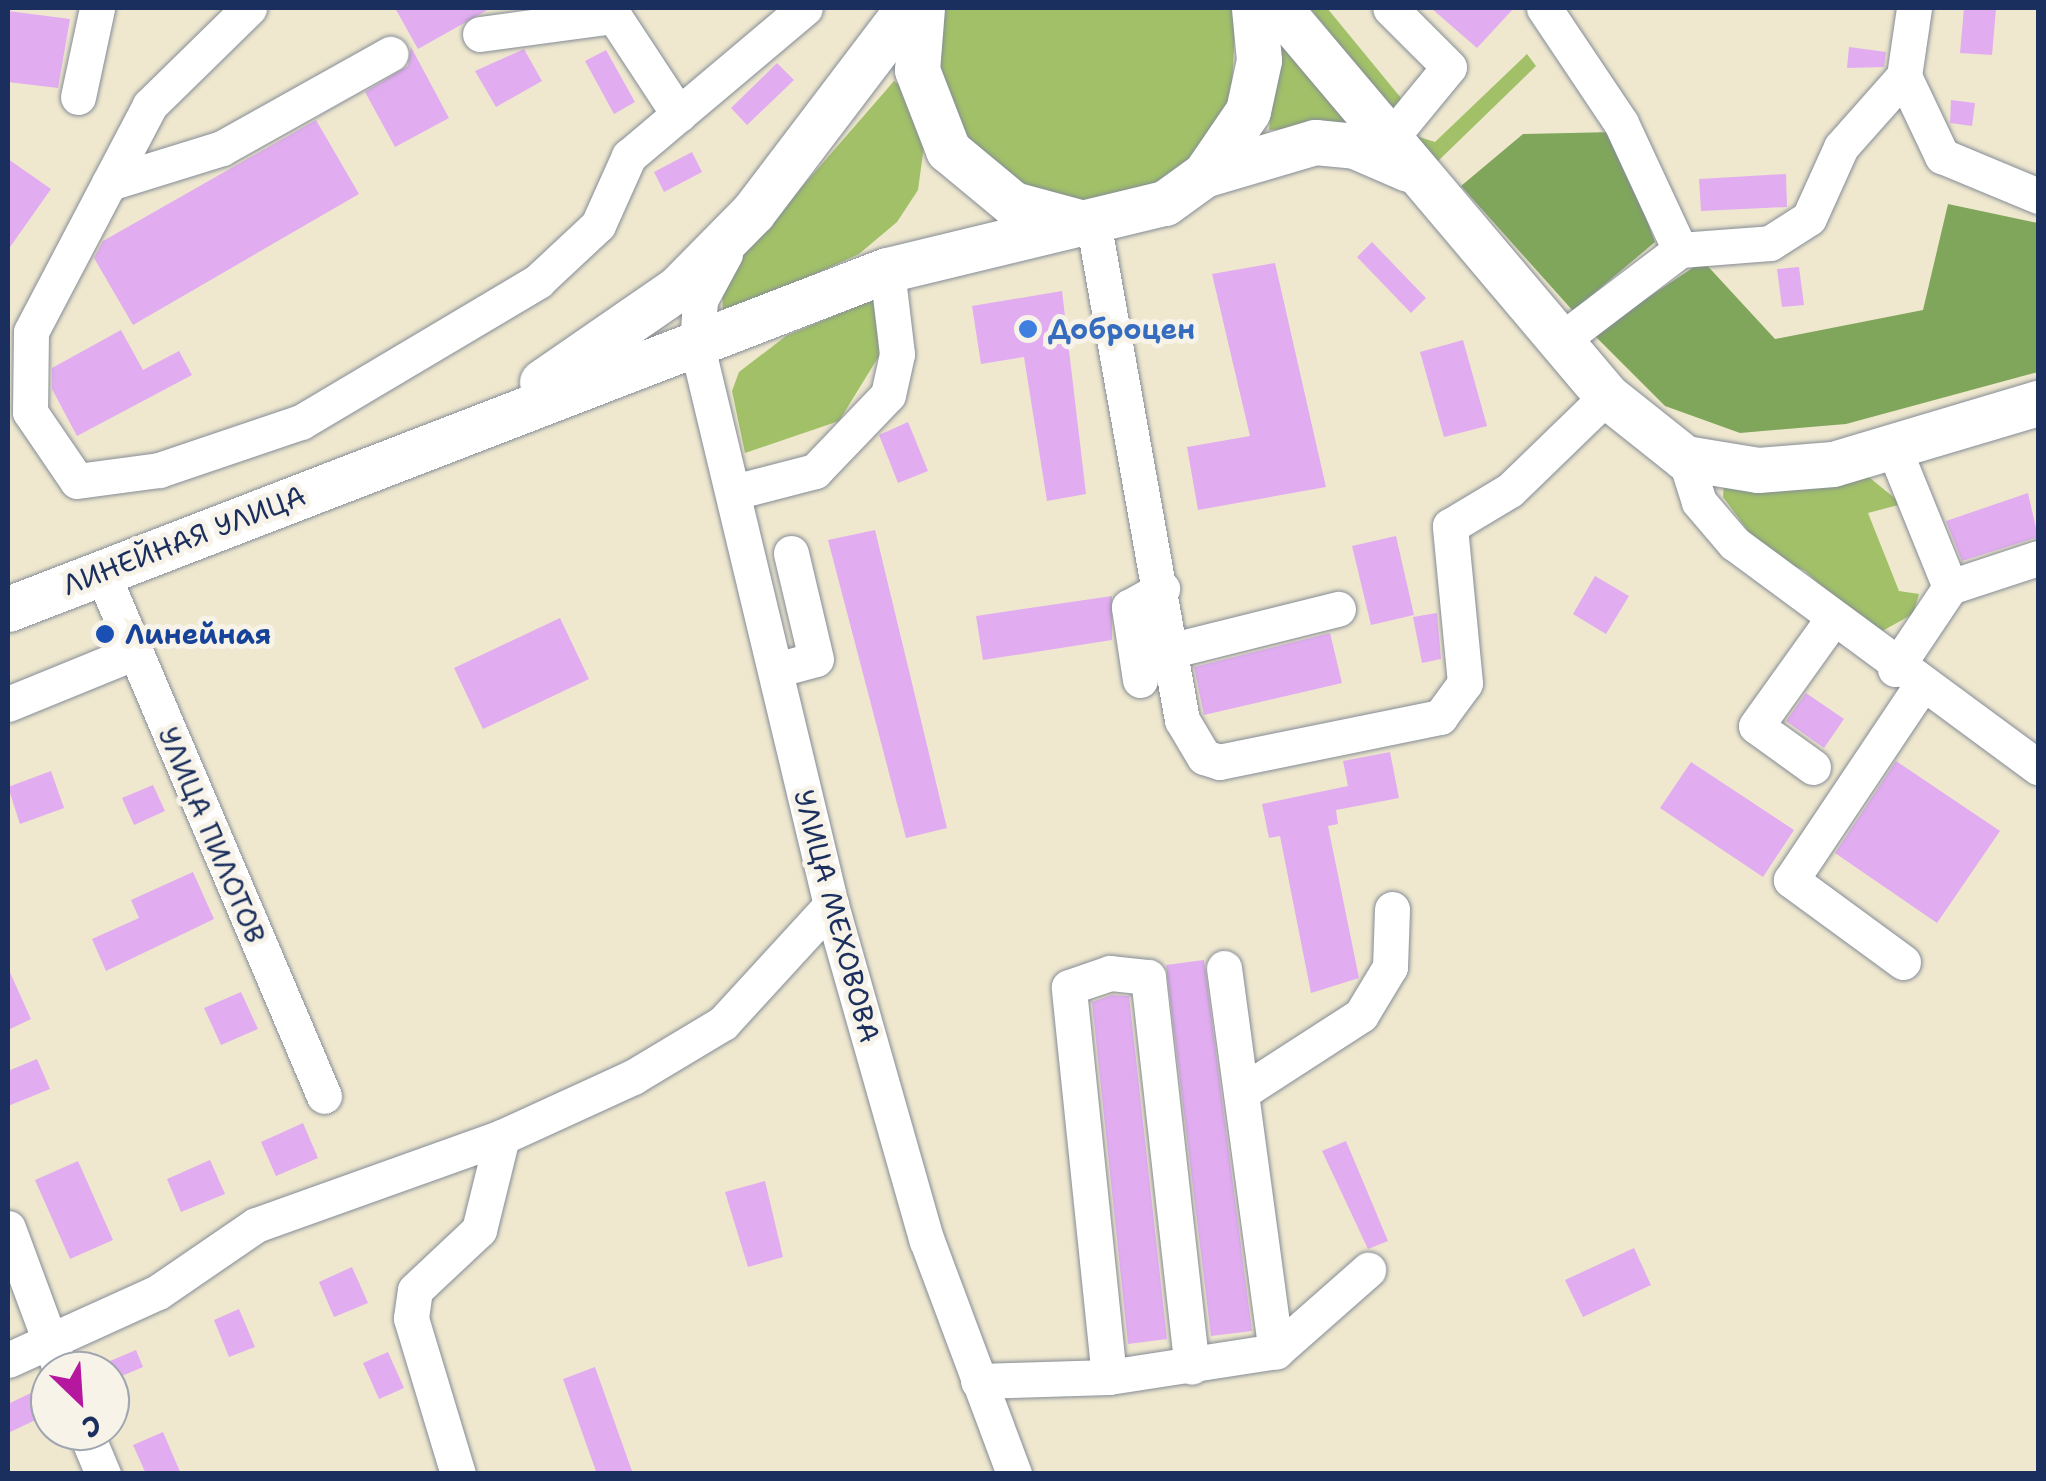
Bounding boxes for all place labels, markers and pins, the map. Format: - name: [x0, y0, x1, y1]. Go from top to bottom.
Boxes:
- place label: Доброцен: [1048, 312, 1195, 346]
- marker: Доброцен: [1017, 318, 1039, 340]
- place label: Линейная: [125, 617, 271, 651]
- marker: Линейная: [94, 623, 116, 645]

